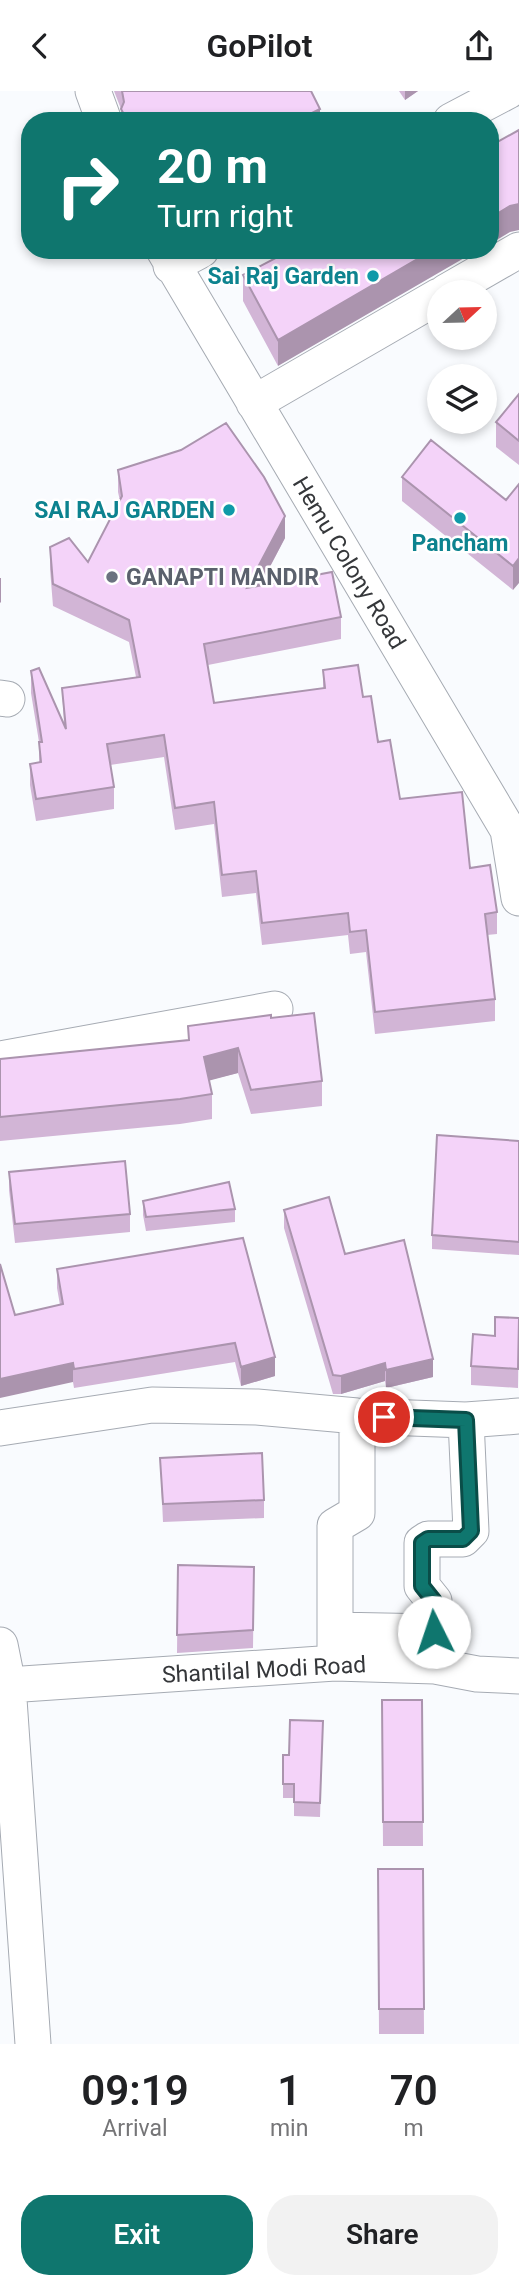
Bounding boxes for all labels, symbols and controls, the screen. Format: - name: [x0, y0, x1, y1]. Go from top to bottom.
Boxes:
- icon: back: [21, 27, 59, 65]
- text: GoPilot: [207, 27, 312, 65]
- icon: share: [460, 27, 498, 65]
- text: 20 m: [157, 138, 268, 195]
- icon: right: [42, 140, 133, 231]
- text: Turn right: [157, 197, 293, 235]
- place label: Sai Raj Garden: [208, 263, 359, 290]
- marker: Sai Raj Garden: [365, 268, 381, 284]
- north arrow: [427, 280, 497, 350]
- map controls: [427, 280, 497, 434]
- button: layers: [427, 364, 497, 434]
- street label: Hemu Colony Road: [287, 472, 411, 654]
- place label: SAI RAJ GARDEN: [34, 497, 215, 524]
- marker: SAI RAJ GARDEN: [221, 502, 237, 518]
- marker: Pancham: [452, 510, 468, 526]
- place label: Pancham: [412, 530, 509, 557]
- place label: GANAPTI MANDIR: [126, 564, 319, 591]
- marker: GANAPTI MANDIR: [104, 569, 120, 585]
- pin: [354, 1387, 414, 1447]
- icon: arrive: [365, 1398, 403, 1436]
- position arrow: [397, 1595, 471, 1669]
- street label: Shantilal Modi Road: [161, 1651, 367, 1689]
- text: 09:19: [81, 2066, 189, 2115]
- text: 1: [277, 2066, 301, 2115]
- text: 70: [390, 2066, 438, 2115]
- text: Arrival: [102, 2115, 168, 2142]
- text: min: [270, 2115, 308, 2142]
- text: m: [404, 2115, 424, 2142]
- button: Exit: [21, 2195, 253, 2275]
- button: Share: [267, 2195, 498, 2275]

